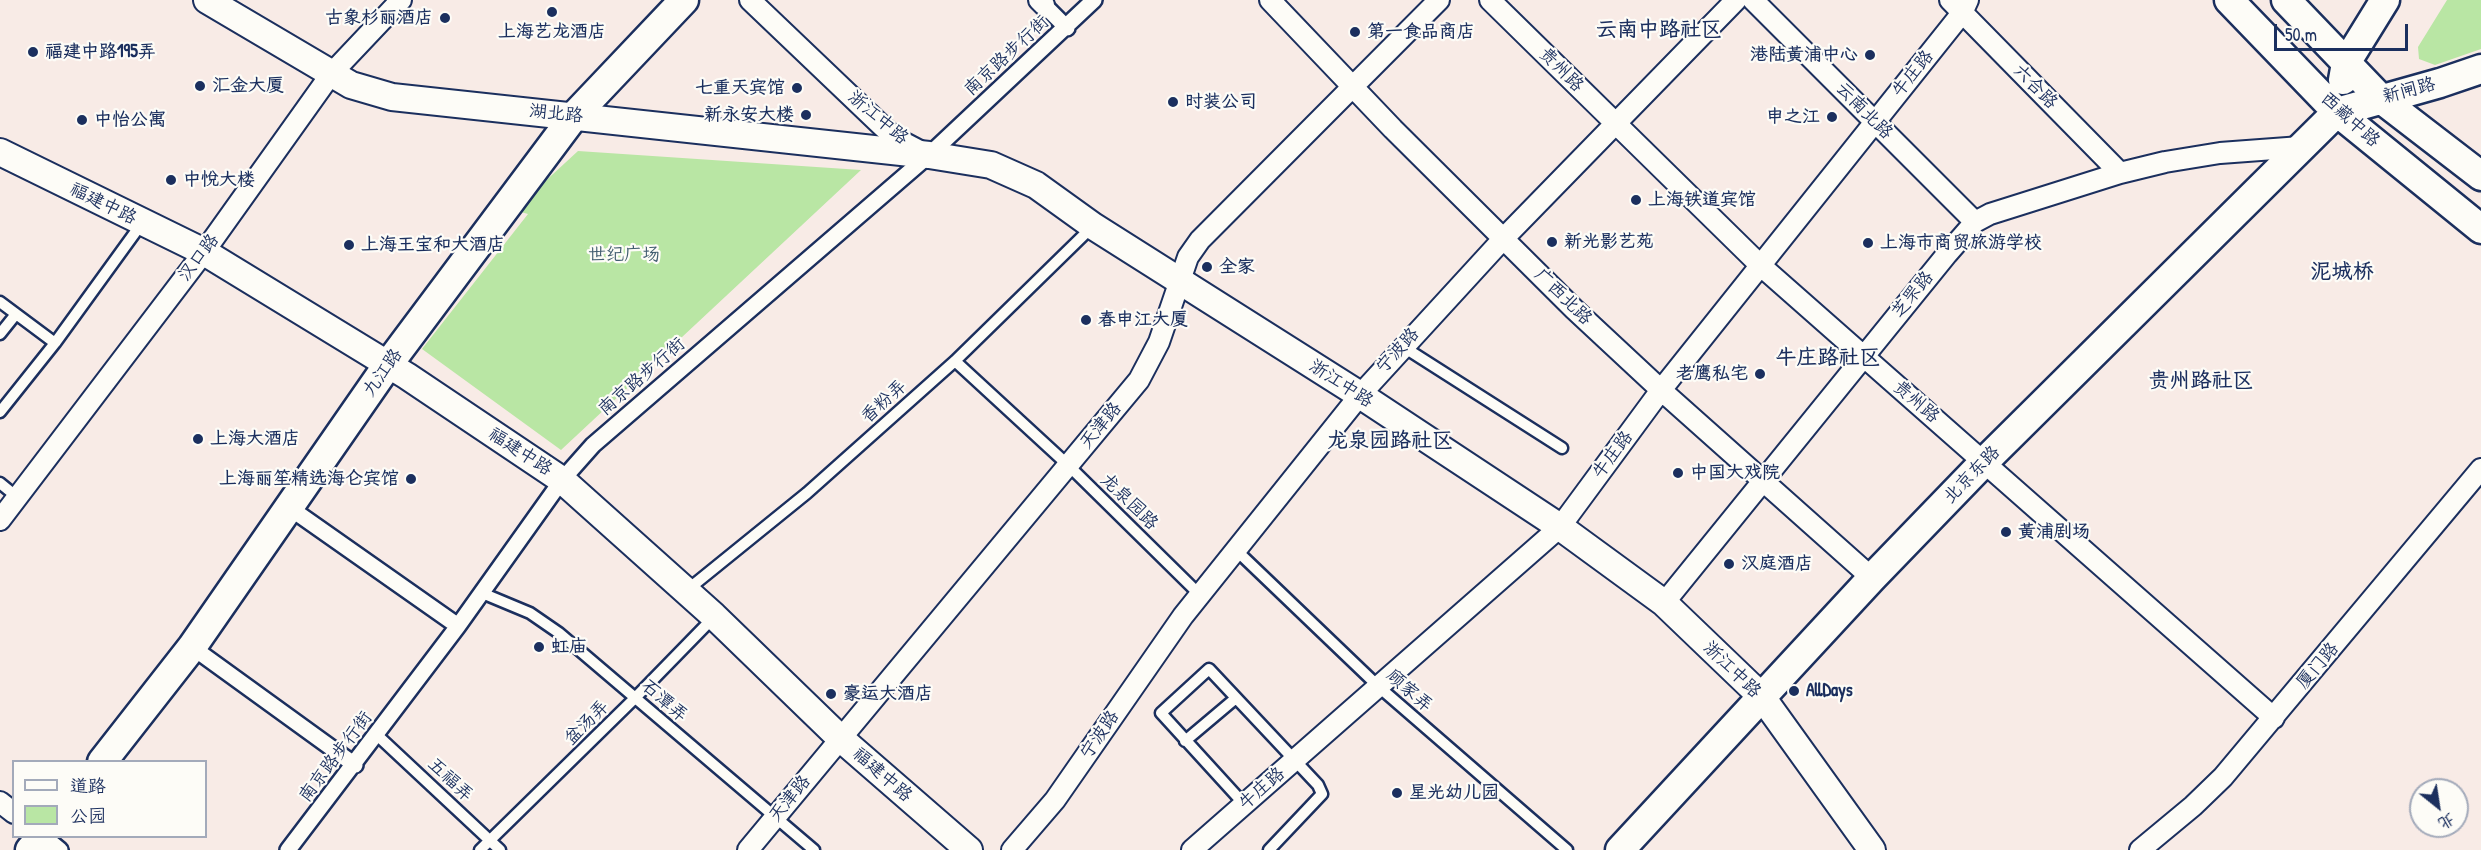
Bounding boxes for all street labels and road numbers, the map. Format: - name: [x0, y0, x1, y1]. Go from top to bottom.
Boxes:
- street label: 南京路步行街: [960, 11, 1054, 101]
- street label: 贵州路: [1534, 43, 1588, 97]
- street label: 牛庄路: [1888, 46, 1938, 102]
- street label: 六合路: [2008, 60, 2062, 114]
- street label: 新闸路: [2380, 74, 2438, 108]
- street label: 云南北路: [1831, 78, 1897, 144]
- street label: 浙江中路: [843, 87, 913, 149]
- street label: 西藏中路: [2316, 88, 2384, 152]
- street label: 湖北路: [528, 100, 584, 128]
- street label: 福建中路: [66, 179, 140, 229]
- street label: 汉口路: [174, 230, 224, 286]
- street label: 广西北路: [1530, 264, 1596, 330]
- street label: 芝罘路: [1888, 267, 1938, 323]
- street label: 宁波路: [1372, 324, 1424, 378]
- street label: 南京路步行街: [594, 333, 690, 421]
- street label: 九江路: [359, 345, 407, 401]
- street label: 浙江中路: [1305, 355, 1377, 413]
- street label: 香粉弄: [857, 376, 911, 428]
- street label: 贵州路: [1889, 376, 1943, 428]
- street label: 天津路: [1076, 398, 1126, 454]
- street label: 福建中路: [484, 423, 556, 481]
- street label: 牛庄路: [1588, 427, 1638, 483]
- street label: 北京东路: [1939, 442, 2005, 508]
- street label: 龙泉园路: [1096, 469, 1162, 535]
- street label: 浙江中路: [1699, 637, 1765, 703]
- street label: 厦门路: [2292, 638, 2344, 694]
- street label: 顾家弄: [1382, 665, 1436, 717]
- street label: 石潭弄: [637, 675, 691, 727]
- street label: 盆汤弄: [560, 696, 614, 750]
- street label: 南京路步行街: [295, 707, 377, 807]
- street label: 宁波路: [1076, 707, 1124, 763]
- street label: 福建中路: [848, 743, 916, 807]
- street label: 五福弄: [423, 754, 477, 806]
- street label: 牛庄路: [1235, 763, 1289, 815]
- street label: 天津路: [765, 771, 815, 827]

